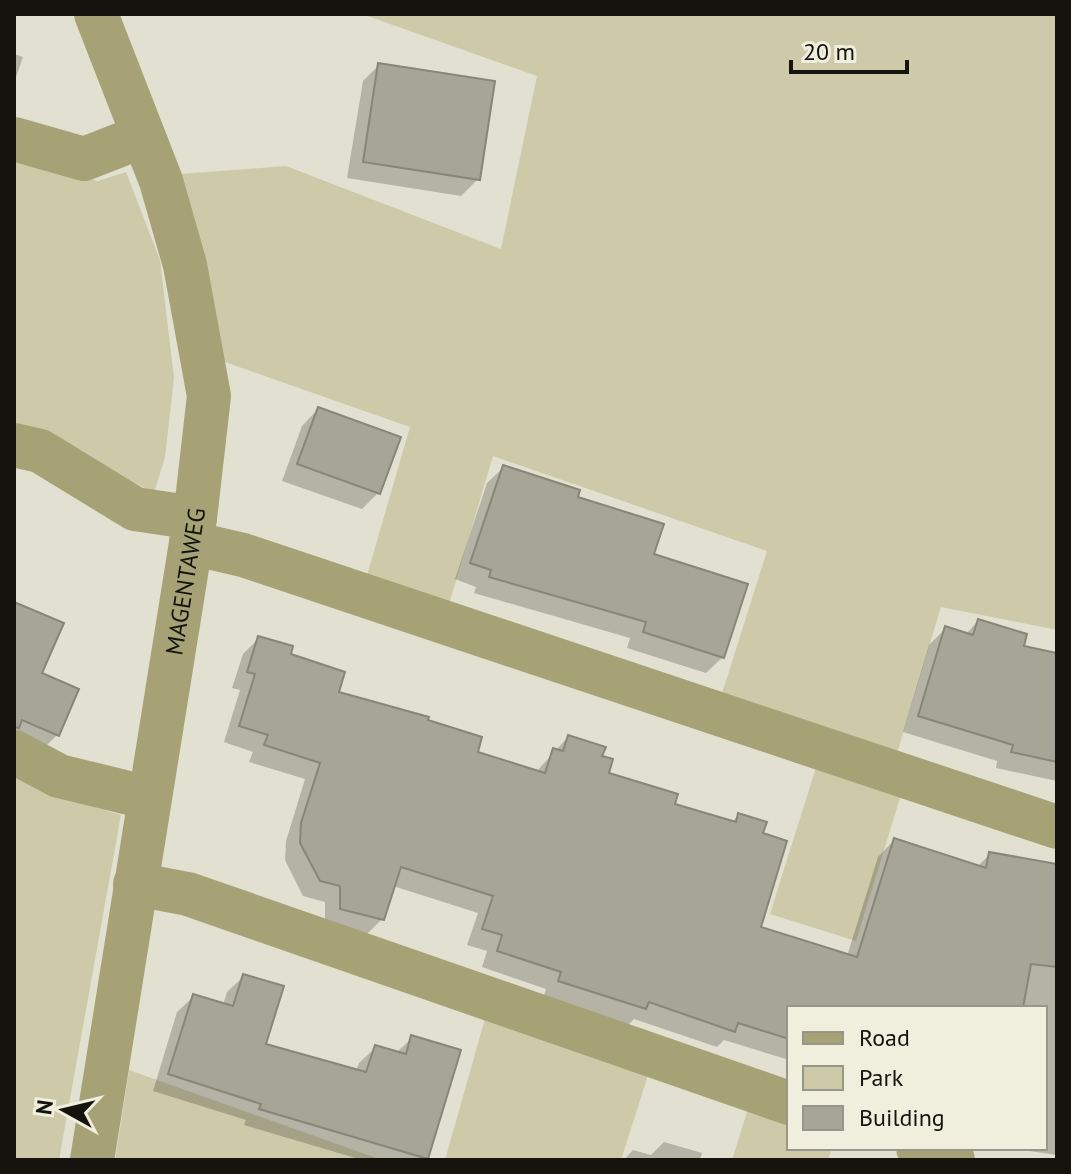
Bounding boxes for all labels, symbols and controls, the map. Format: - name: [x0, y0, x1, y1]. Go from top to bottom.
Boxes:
- scale bar: [791, 24, 907, 74]
- text: 20 m: [803, 36, 855, 67]
- street label: MAGENTAWEG: [158, 506, 212, 657]
- legend: [787, 1006, 1047, 1150]
- text: Road: [859, 1022, 910, 1053]
- text: Park: [859, 1062, 904, 1093]
- north arrow: [24, 1070, 104, 1150]
- text: N: [29, 1098, 59, 1116]
- text: Building: [859, 1102, 945, 1133]

